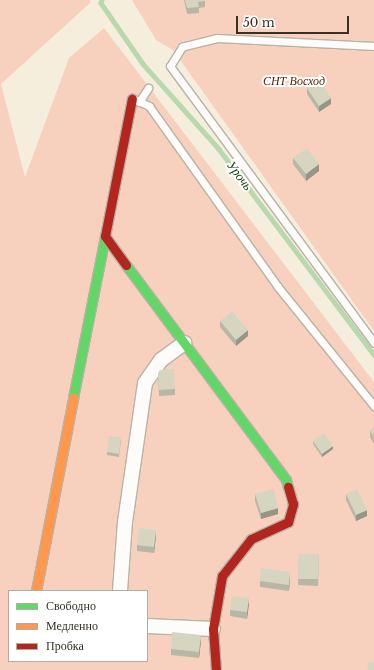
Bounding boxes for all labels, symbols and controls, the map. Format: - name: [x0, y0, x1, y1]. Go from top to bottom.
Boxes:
- scale bar: [238, 8, 351, 34]
- text: 50 m: [243, 15, 275, 30]
- park label: СНТ Восход: [263, 74, 325, 88]
- water label: Урочь: [223, 158, 255, 194]
- legend: [8, 590, 148, 662]
- text: Свободно: [46, 598, 96, 613]
- text: Медленно: [46, 618, 98, 633]
- text: Пробка: [46, 638, 84, 653]

